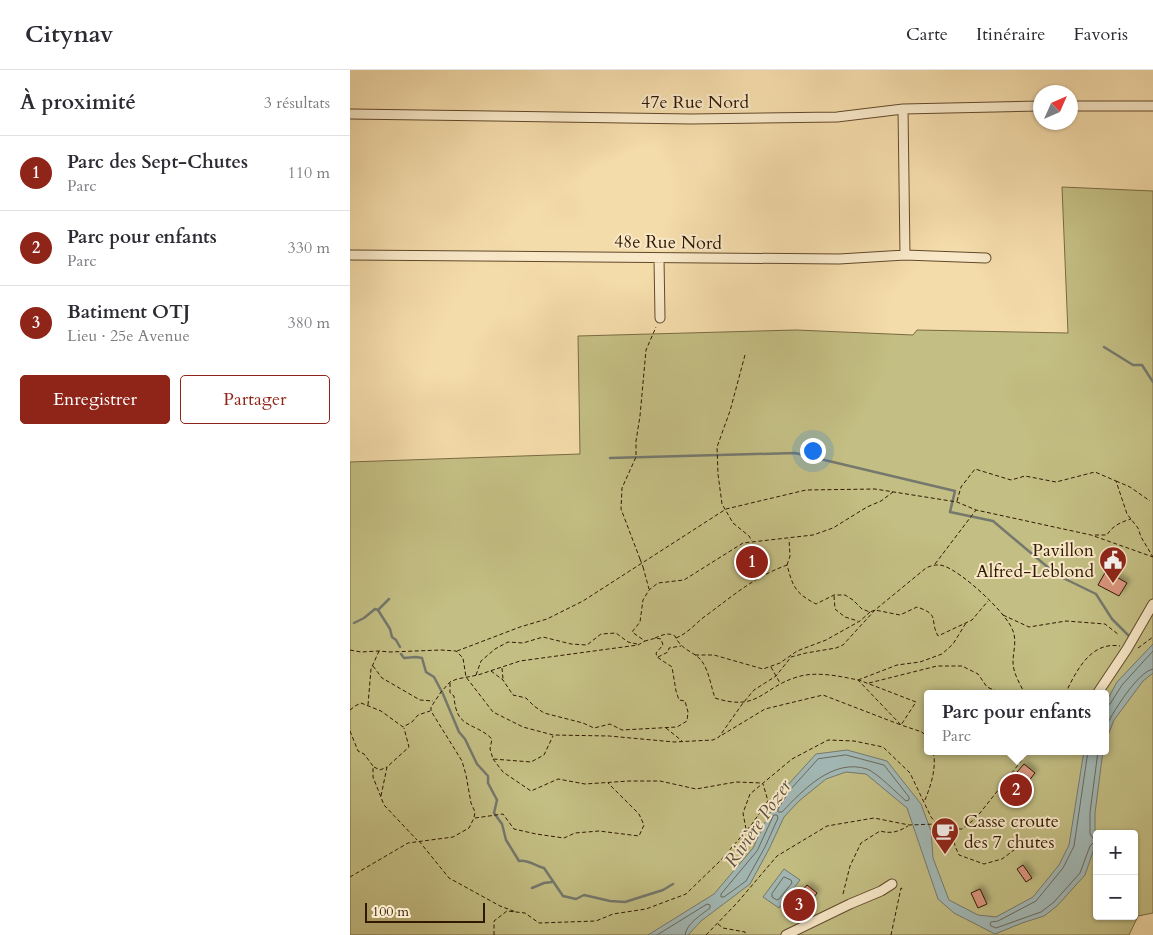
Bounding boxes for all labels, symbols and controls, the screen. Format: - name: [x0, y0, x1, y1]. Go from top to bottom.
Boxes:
- text: Citynav: [25, 18, 113, 51]
- text: Carte: [906, 22, 948, 47]
- text: Itinéraire: [976, 22, 1045, 47]
- text: Favoris: [1073, 22, 1128, 47]
- north arrow: [1033, 85, 1078, 130]
- text: À proximité: [20, 88, 136, 117]
- street label: 47e Rue Nord: [641, 90, 749, 115]
- text: 3 résultats: [264, 92, 330, 114]
- text: Parc des Sept-Chutes: [67, 149, 248, 175]
- text: 1: [32, 162, 40, 184]
- text: 110 m: [288, 162, 330, 184]
- text: Parc: [67, 175, 97, 197]
- text: Parc pour enfants: [67, 224, 217, 250]
- street label: 48e Rue Nord: [614, 229, 723, 256]
- text: 2: [32, 237, 40, 259]
- text: 330 m: [288, 237, 330, 259]
- text: Parc: [67, 250, 97, 272]
- text: Batiment OTJ: [67, 299, 190, 325]
- text: 3: [32, 312, 40, 334]
- text: 380 m: [288, 312, 330, 334]
- text: Lieu · 25e Avenue: [67, 325, 190, 347]
- button: Enregistrer: [20, 375, 170, 424]
- button: Partager: [180, 375, 330, 424]
- your location: [800, 438, 826, 464]
- place label: Pavillon Alfred-Leblond: [976, 538, 1095, 584]
- pin: 1: [736, 543, 768, 581]
- public building icon: Pavillon Alfred-Leblond: [1098, 545, 1128, 584]
- popup: [924, 690, 1109, 755]
- text: Parc pour enfants: [942, 699, 1091, 725]
- text: Parc: [942, 725, 971, 747]
- pin: 2: [1000, 771, 1032, 809]
- water label: Rivière Pozer: [718, 774, 798, 873]
- place label: Casse croute des 7 chutes: [964, 809, 1059, 855]
- cafe icon: Casse croute des 7 chutes: [930, 816, 960, 855]
- map controls: [1093, 830, 1138, 920]
- button: +: [1093, 830, 1138, 875]
- button: −: [1093, 875, 1138, 920]
- pin: 3: [783, 886, 815, 924]
- scale bar: [365, 900, 485, 923]
- text: 100 m: [372, 902, 409, 921]

